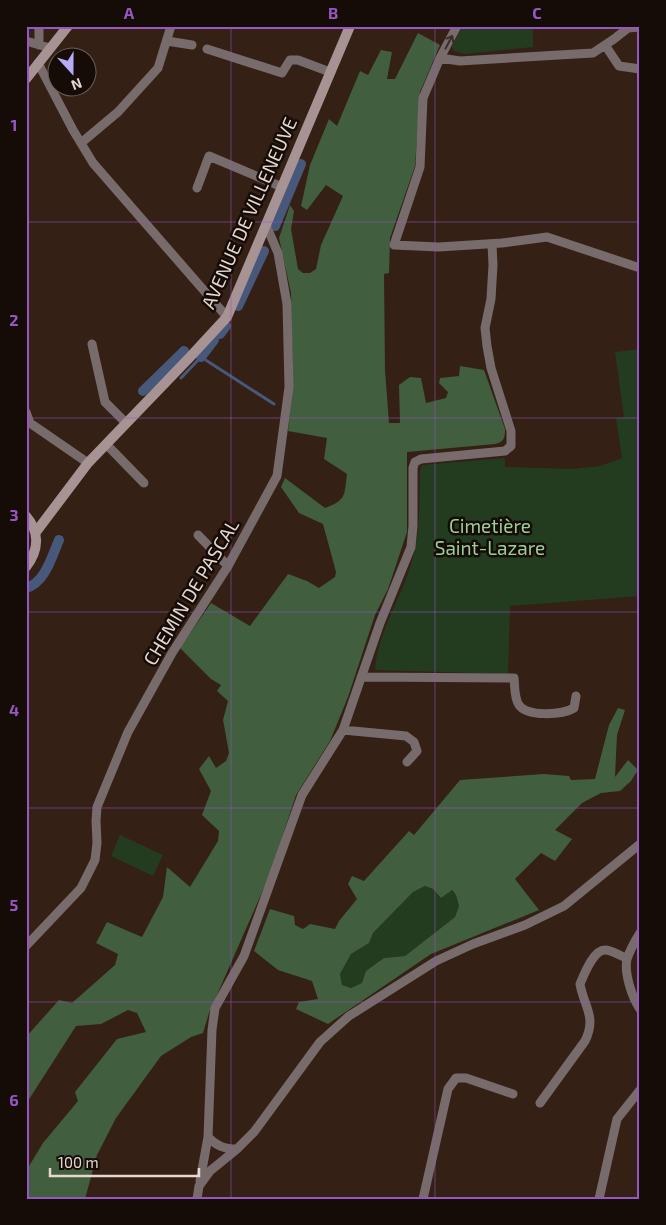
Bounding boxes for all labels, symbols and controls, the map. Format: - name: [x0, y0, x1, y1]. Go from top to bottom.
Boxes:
- text: A: [124, 3, 135, 22]
- text: B: [328, 3, 338, 22]
- text: C: [532, 3, 542, 22]
- one-way arrow: [445, 35, 454, 50]
- north arrow: [48, 48, 98, 98]
- text: N: [69, 75, 85, 94]
- street label: AVENUE DE VILLENEUVE: [196, 114, 301, 312]
- text: 1: [11, 115, 17, 134]
- text: 2: [9, 310, 19, 329]
- text: 3: [9, 505, 19, 524]
- street label: CHEMIN DE PASCAL: [138, 514, 243, 669]
- park label: Cimetière Saint-Lazare: [435, 514, 545, 559]
- text: 4: [9, 700, 19, 719]
- text: 5: [10, 895, 19, 914]
- text: 6: [9, 1090, 19, 1109]
- scale bar: [50, 1145, 199, 1177]
- text: 100 m: [58, 1153, 99, 1171]

